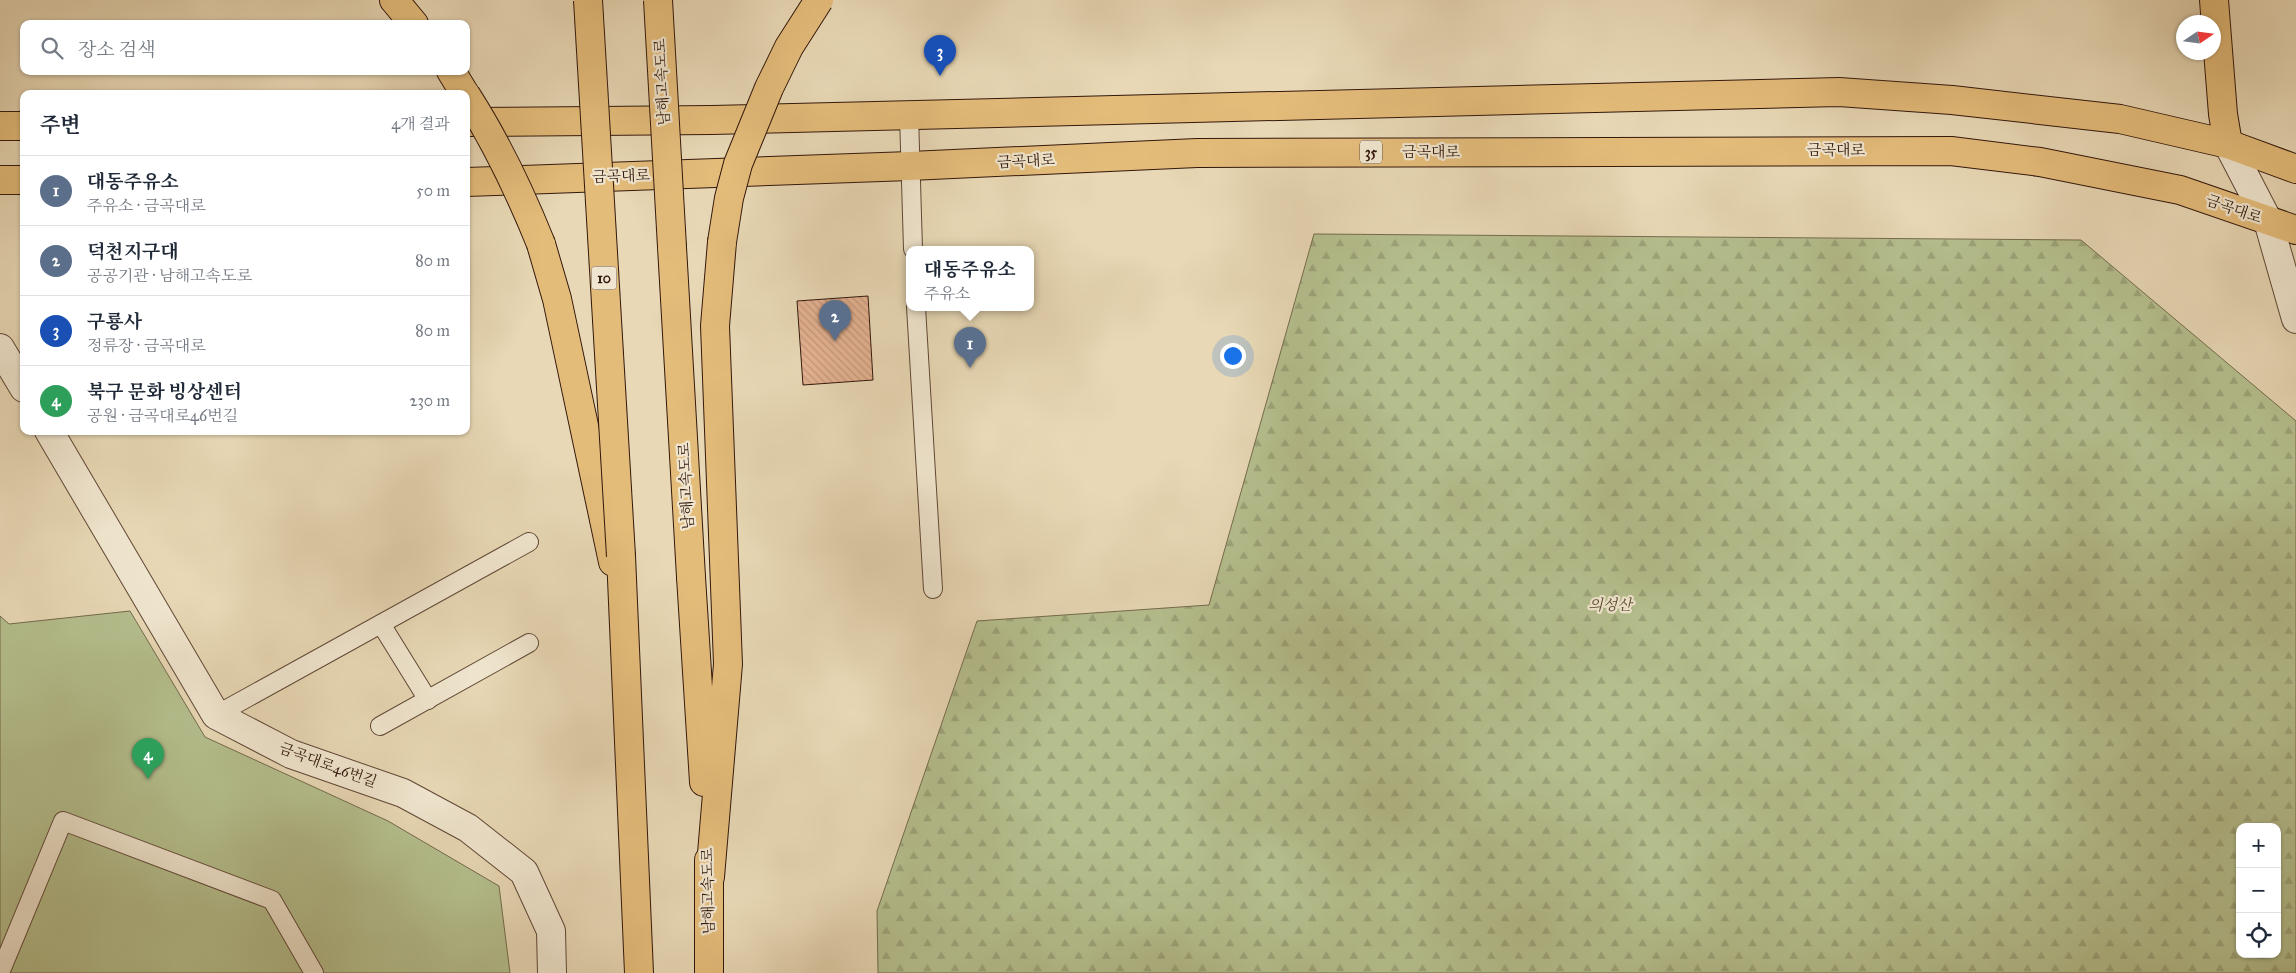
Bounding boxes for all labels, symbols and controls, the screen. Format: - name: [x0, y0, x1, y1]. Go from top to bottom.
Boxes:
- north arrow: [2176, 15, 2221, 60]
- search box: [20, 20, 470, 75]
- icon: search: [38, 34, 66, 62]
- pin: 3: [924, 35, 956, 76]
- text: 장소 검색: [78, 38, 156, 61]
- street label: 남해고속도로: [651, 38, 673, 126]
- text: 주변: [40, 112, 81, 138]
- text: 4개 결과: [391, 114, 450, 133]
- road number: 35: [1360, 140, 1382, 163]
- street label: 금곡대로: [1807, 141, 1865, 159]
- street label: 금곡대로: [1402, 143, 1460, 161]
- street label: 금곡대로: [997, 150, 1056, 172]
- street label: 금곡대로: [592, 166, 651, 186]
- text: 대동주유소: [87, 170, 179, 193]
- text: 1: [53, 181, 59, 200]
- text: 50 m: [416, 181, 450, 200]
- street label: 금곡대로: [2204, 191, 2265, 227]
- text: 주유소 · 금곡대로: [87, 196, 206, 215]
- text: 덕천지구대: [87, 240, 179, 263]
- popup: [906, 246, 1034, 311]
- text: 2: [52, 251, 60, 270]
- text: 80 m: [415, 251, 450, 270]
- text: 대동주유소: [924, 258, 1016, 281]
- text: 공공기관 · 남해고속도로: [87, 266, 252, 285]
- road number: 10: [592, 266, 616, 290]
- text: 주유소: [924, 284, 970, 303]
- pin: 2: [819, 300, 851, 341]
- text: 구룡사: [87, 310, 142, 333]
- text: 3: [53, 321, 59, 340]
- text: 80 m: [415, 321, 450, 340]
- pin: 1: [954, 327, 986, 368]
- text: 정류장 · 금곡대로: [87, 336, 206, 355]
- your location: [1220, 343, 1246, 369]
- text: 북구 문화 빙상센터: [87, 380, 242, 403]
- text: 4: [52, 391, 60, 410]
- text: 230 m: [410, 391, 450, 410]
- text: 공원 · 금곡대로46번길: [87, 406, 238, 425]
- street label: 남해고속도로: [675, 442, 697, 530]
- park label: 의성산: [1588, 596, 1634, 614]
- pin: 4: [132, 738, 164, 779]
- street label: 금곡대로46번길: [277, 739, 379, 791]
- map controls: [2236, 823, 2281, 958]
- button: +: [2236, 823, 2281, 868]
- street label: 남해고속도로: [698, 847, 718, 935]
- button: −: [2236, 868, 2281, 913]
- button: locate: [2236, 913, 2281, 958]

